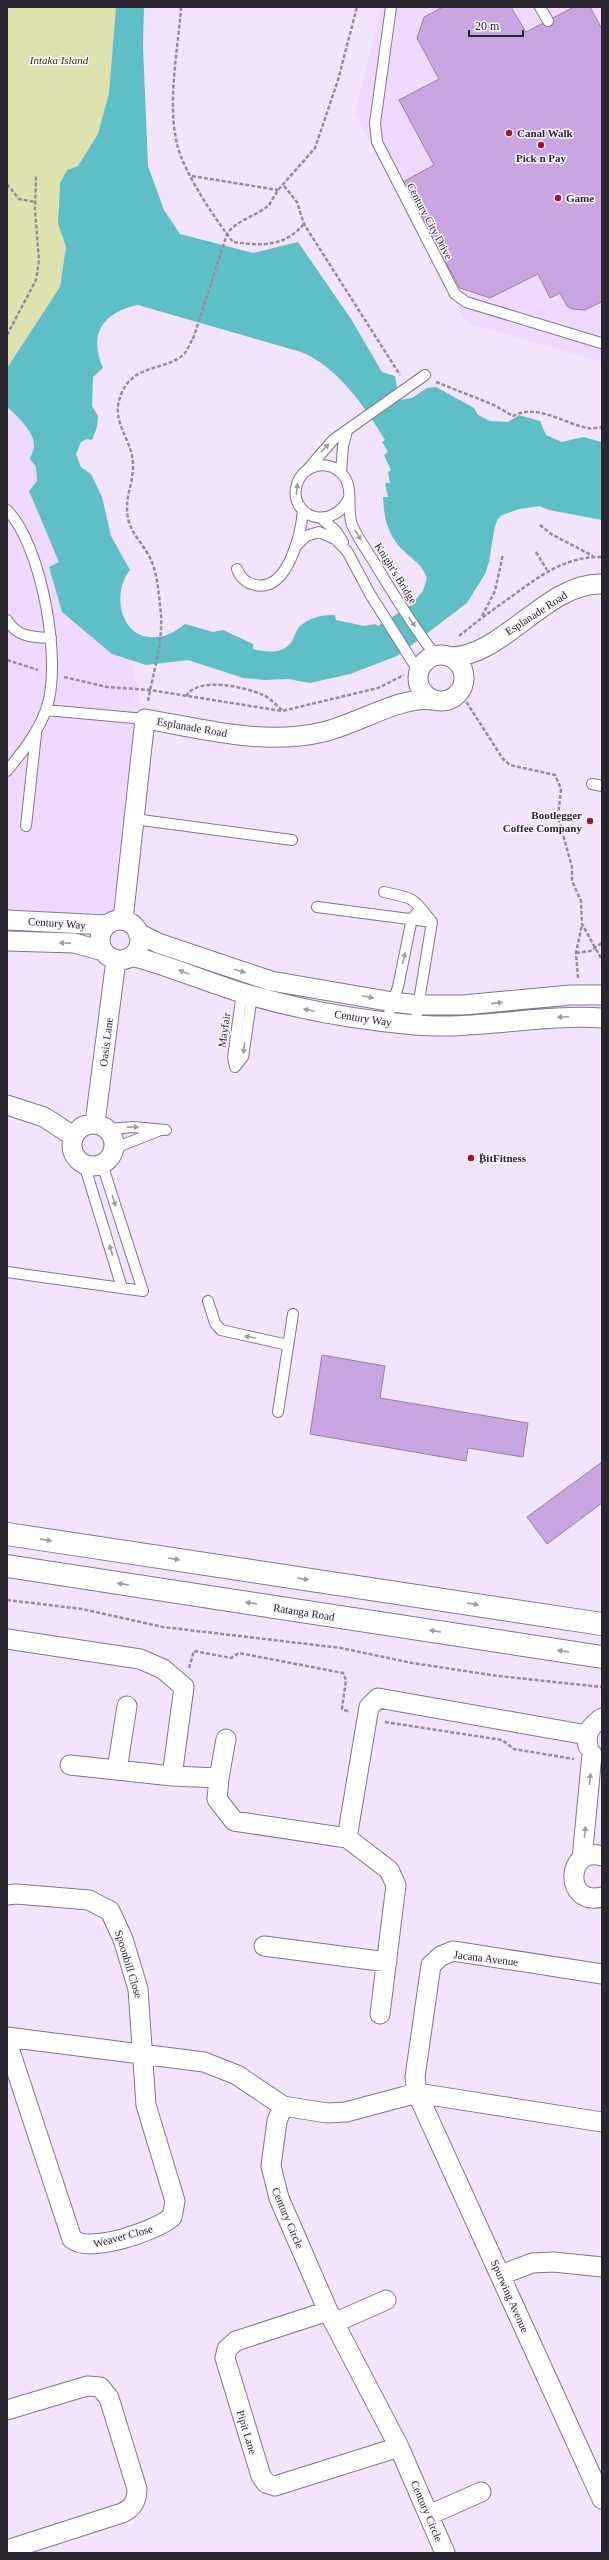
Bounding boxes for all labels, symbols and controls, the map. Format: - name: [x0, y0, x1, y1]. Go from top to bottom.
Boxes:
- scale bar: [469, 12, 523, 38]
- text: 20 m: [475, 19, 500, 33]
- park label: Intaka Island: [29, 54, 89, 66]
- place label: Canal Walk: [517, 127, 574, 139]
- marker: Canal Walk: [504, 128, 514, 138]
- marker: Pick n Pay: [536, 140, 546, 150]
- place label: Pick n Pay: [516, 152, 567, 164]
- street label: Century City Drive: [405, 181, 455, 261]
- place label: Game: [566, 192, 594, 204]
- marker: Game: [553, 193, 563, 203]
- one-way arrow: [320, 443, 330, 453]
- one-way arrow: [294, 482, 300, 495]
- one-way arrow: [355, 529, 362, 541]
- street label: Knight's Bridge: [372, 540, 420, 606]
- street label: Esplanade Road: [503, 588, 570, 637]
- one-way arrow: [408, 616, 416, 627]
- street label: Esplanade Road: [156, 715, 229, 739]
- place label: Bootlegger Coffee Company: [503, 809, 582, 834]
- marker: Bootlegger Coffee Company: [585, 816, 595, 826]
- street label: Century Way: [28, 915, 87, 931]
- one-way arrow: [59, 939, 71, 946]
- one-way arrow: [401, 952, 407, 964]
- one-way arrow: [178, 969, 190, 975]
- one-way arrow: [235, 969, 247, 975]
- one-way arrow: [361, 994, 374, 1000]
- one-way arrow: [491, 999, 503, 1006]
- one-way arrow: [302, 1006, 315, 1012]
- street label: Century Way: [333, 1008, 393, 1029]
- street label: Mayfair: [216, 1011, 232, 1048]
- one-way arrow: [557, 1014, 569, 1021]
- street label: Oasis Lane: [97, 1017, 115, 1067]
- one-way arrow: [241, 1042, 247, 1054]
- one-way arrow: [127, 1124, 140, 1130]
- place label: ₿itFitness: [479, 1152, 527, 1164]
- marker: ₿itFitness: [466, 1153, 476, 1163]
- one-way arrow: [111, 1196, 117, 1208]
- one-way arrow: [108, 1244, 114, 1256]
- one-way arrow: [244, 1333, 256, 1339]
- one-way arrow: [39, 1537, 52, 1543]
- one-way arrow: [168, 1556, 180, 1562]
- one-way arrow: [297, 1576, 309, 1582]
- one-way arrow: [116, 1581, 129, 1587]
- one-way arrow: [245, 1600, 257, 1606]
- street label: Ratanga Road: [272, 1601, 336, 1623]
- one-way arrow: [467, 1601, 479, 1607]
- one-way arrow: [429, 1628, 441, 1634]
- one-way arrow: [557, 1648, 570, 1654]
- one-way arrow: [587, 1773, 593, 1785]
- one-way arrow: [582, 1826, 588, 1838]
- street label: Spoonbill Close: [113, 1928, 145, 2000]
- street label: Jacana Avenue: [453, 1948, 519, 1968]
- street label: Century Circle: [270, 2186, 306, 2250]
- street label: Weaver Close: [92, 2222, 154, 2250]
- street label: Spurwing Avenue: [489, 2258, 531, 2334]
- street label: Pipit Lane: [235, 2408, 259, 2456]
- street label: Century Circle: [409, 2479, 445, 2543]

